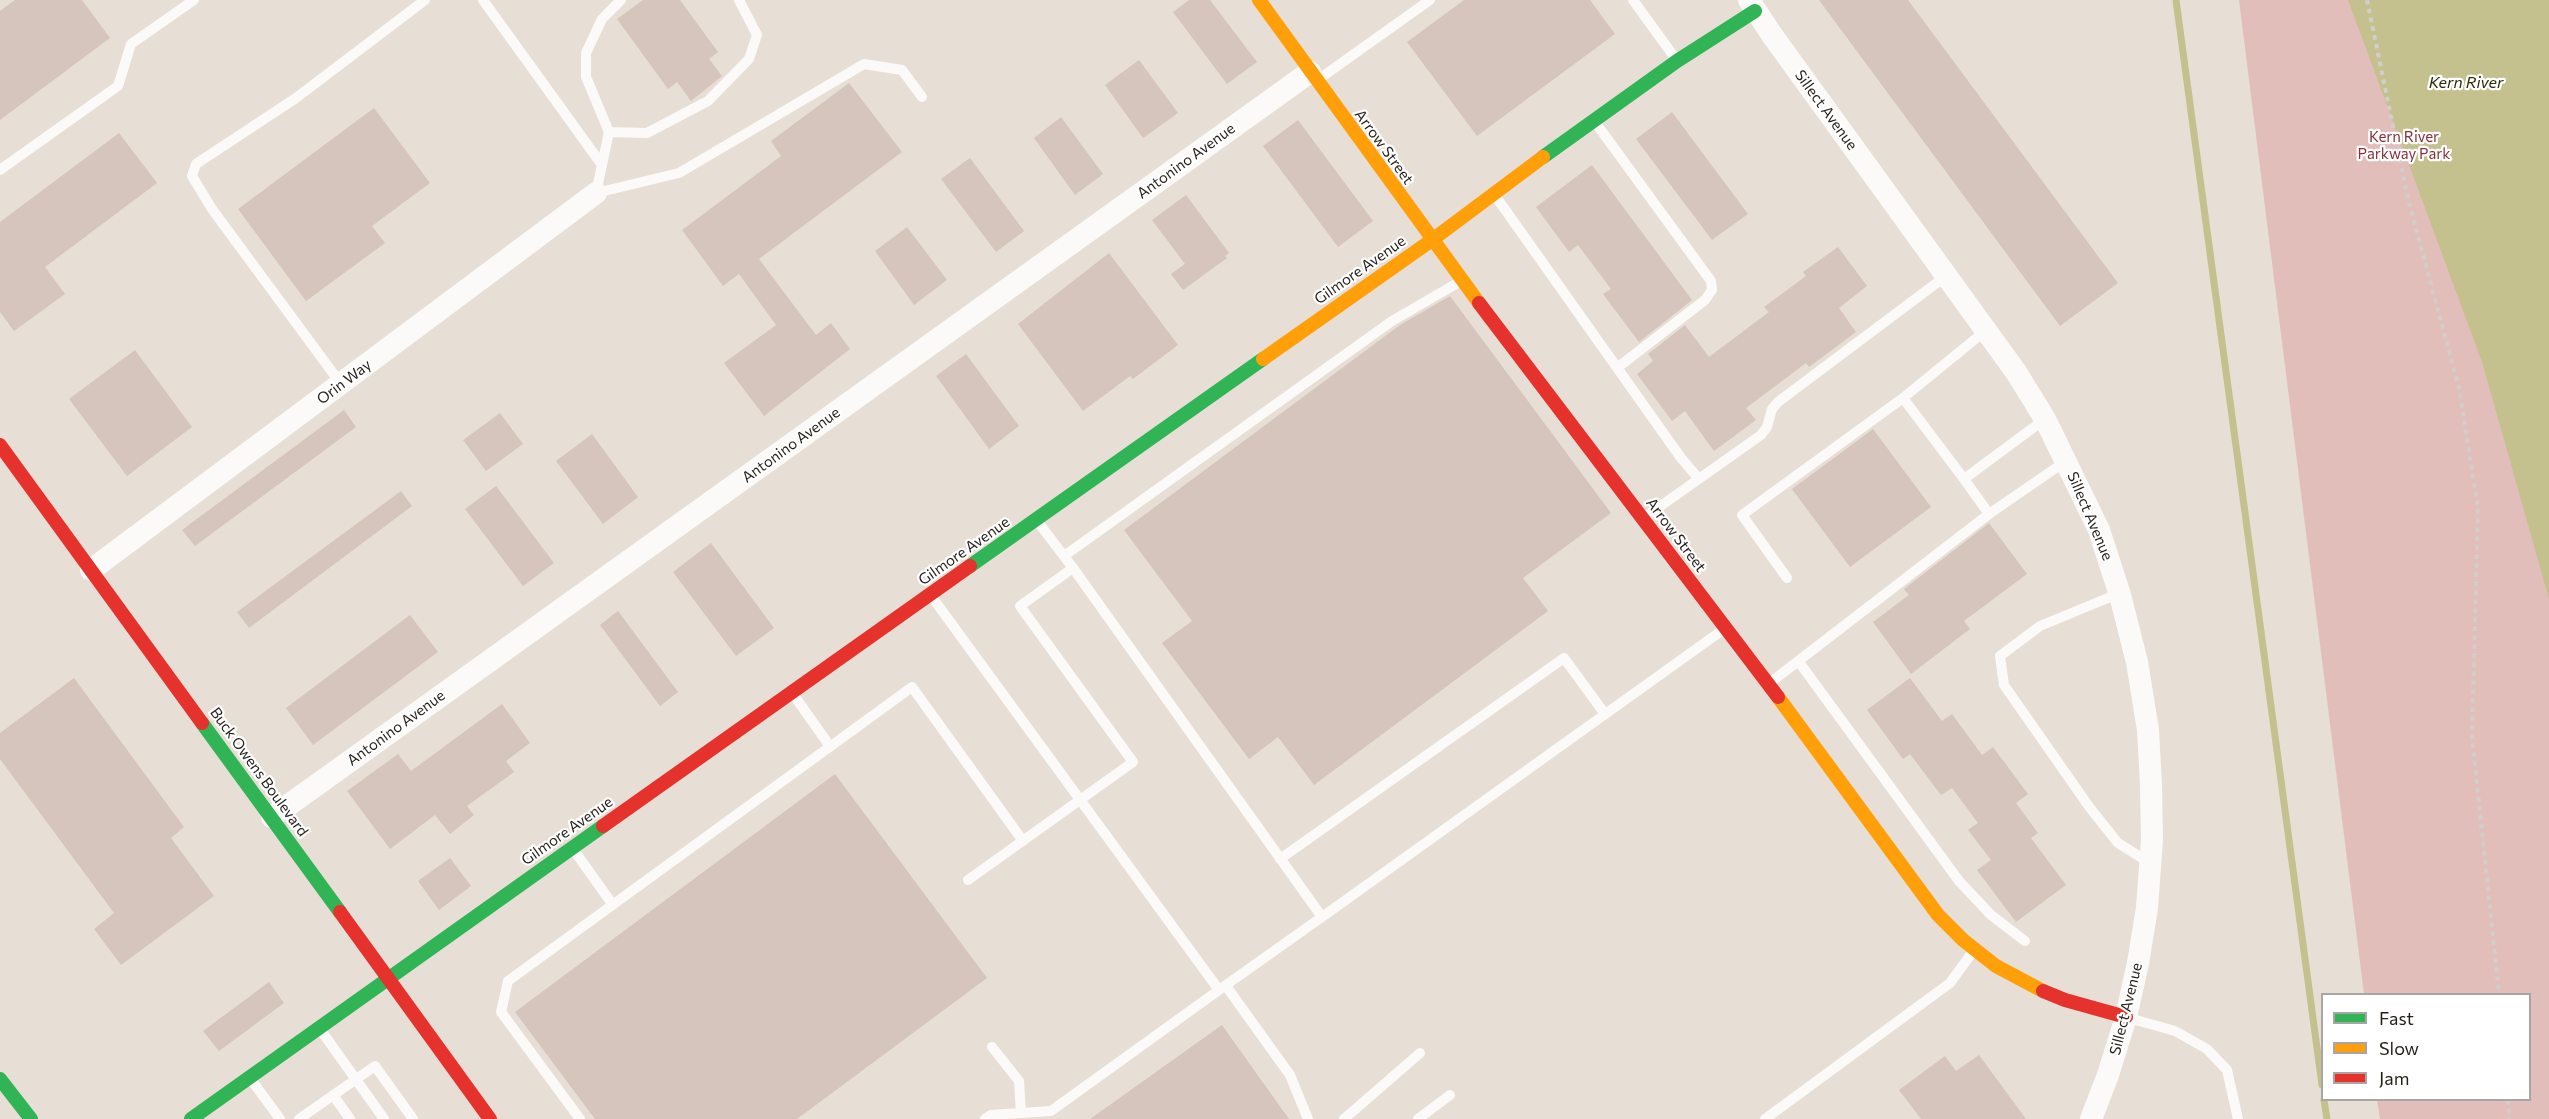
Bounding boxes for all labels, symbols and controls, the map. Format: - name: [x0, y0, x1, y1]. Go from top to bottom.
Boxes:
- street label: Sillect Avenue: [1791, 66, 1861, 154]
- water label: Kern River: [2429, 73, 2503, 93]
- street label: Arrow Street: [1351, 106, 1417, 188]
- street label: Antonino Avenue: [1133, 119, 1239, 203]
- park label: Kern River Parkway Park: [2358, 128, 2450, 163]
- street label: Gilmore Avenue: [1311, 232, 1409, 308]
- street label: Orin Way: [313, 356, 375, 408]
- street label: Antonino Avenue: [738, 403, 844, 487]
- street label: Sillect Avenue: [2063, 469, 2117, 563]
- street label: Arrow Street: [1642, 494, 1710, 576]
- street label: Gilmore Avenue: [915, 513, 1013, 589]
- street label: Antonino Avenue: [343, 686, 449, 770]
- street label: Buck Owens Boulevard: [206, 704, 312, 840]
- street label: Gilmore Avenue: [518, 793, 616, 869]
- street label: Sillect Avenue: [2106, 961, 2146, 1057]
- legend: [2321, 993, 2531, 1101]
- text: Fast: [2379, 1007, 2414, 1029]
- text: Slow: [2379, 1037, 2419, 1059]
- text: Jam: [2379, 1067, 2409, 1089]

